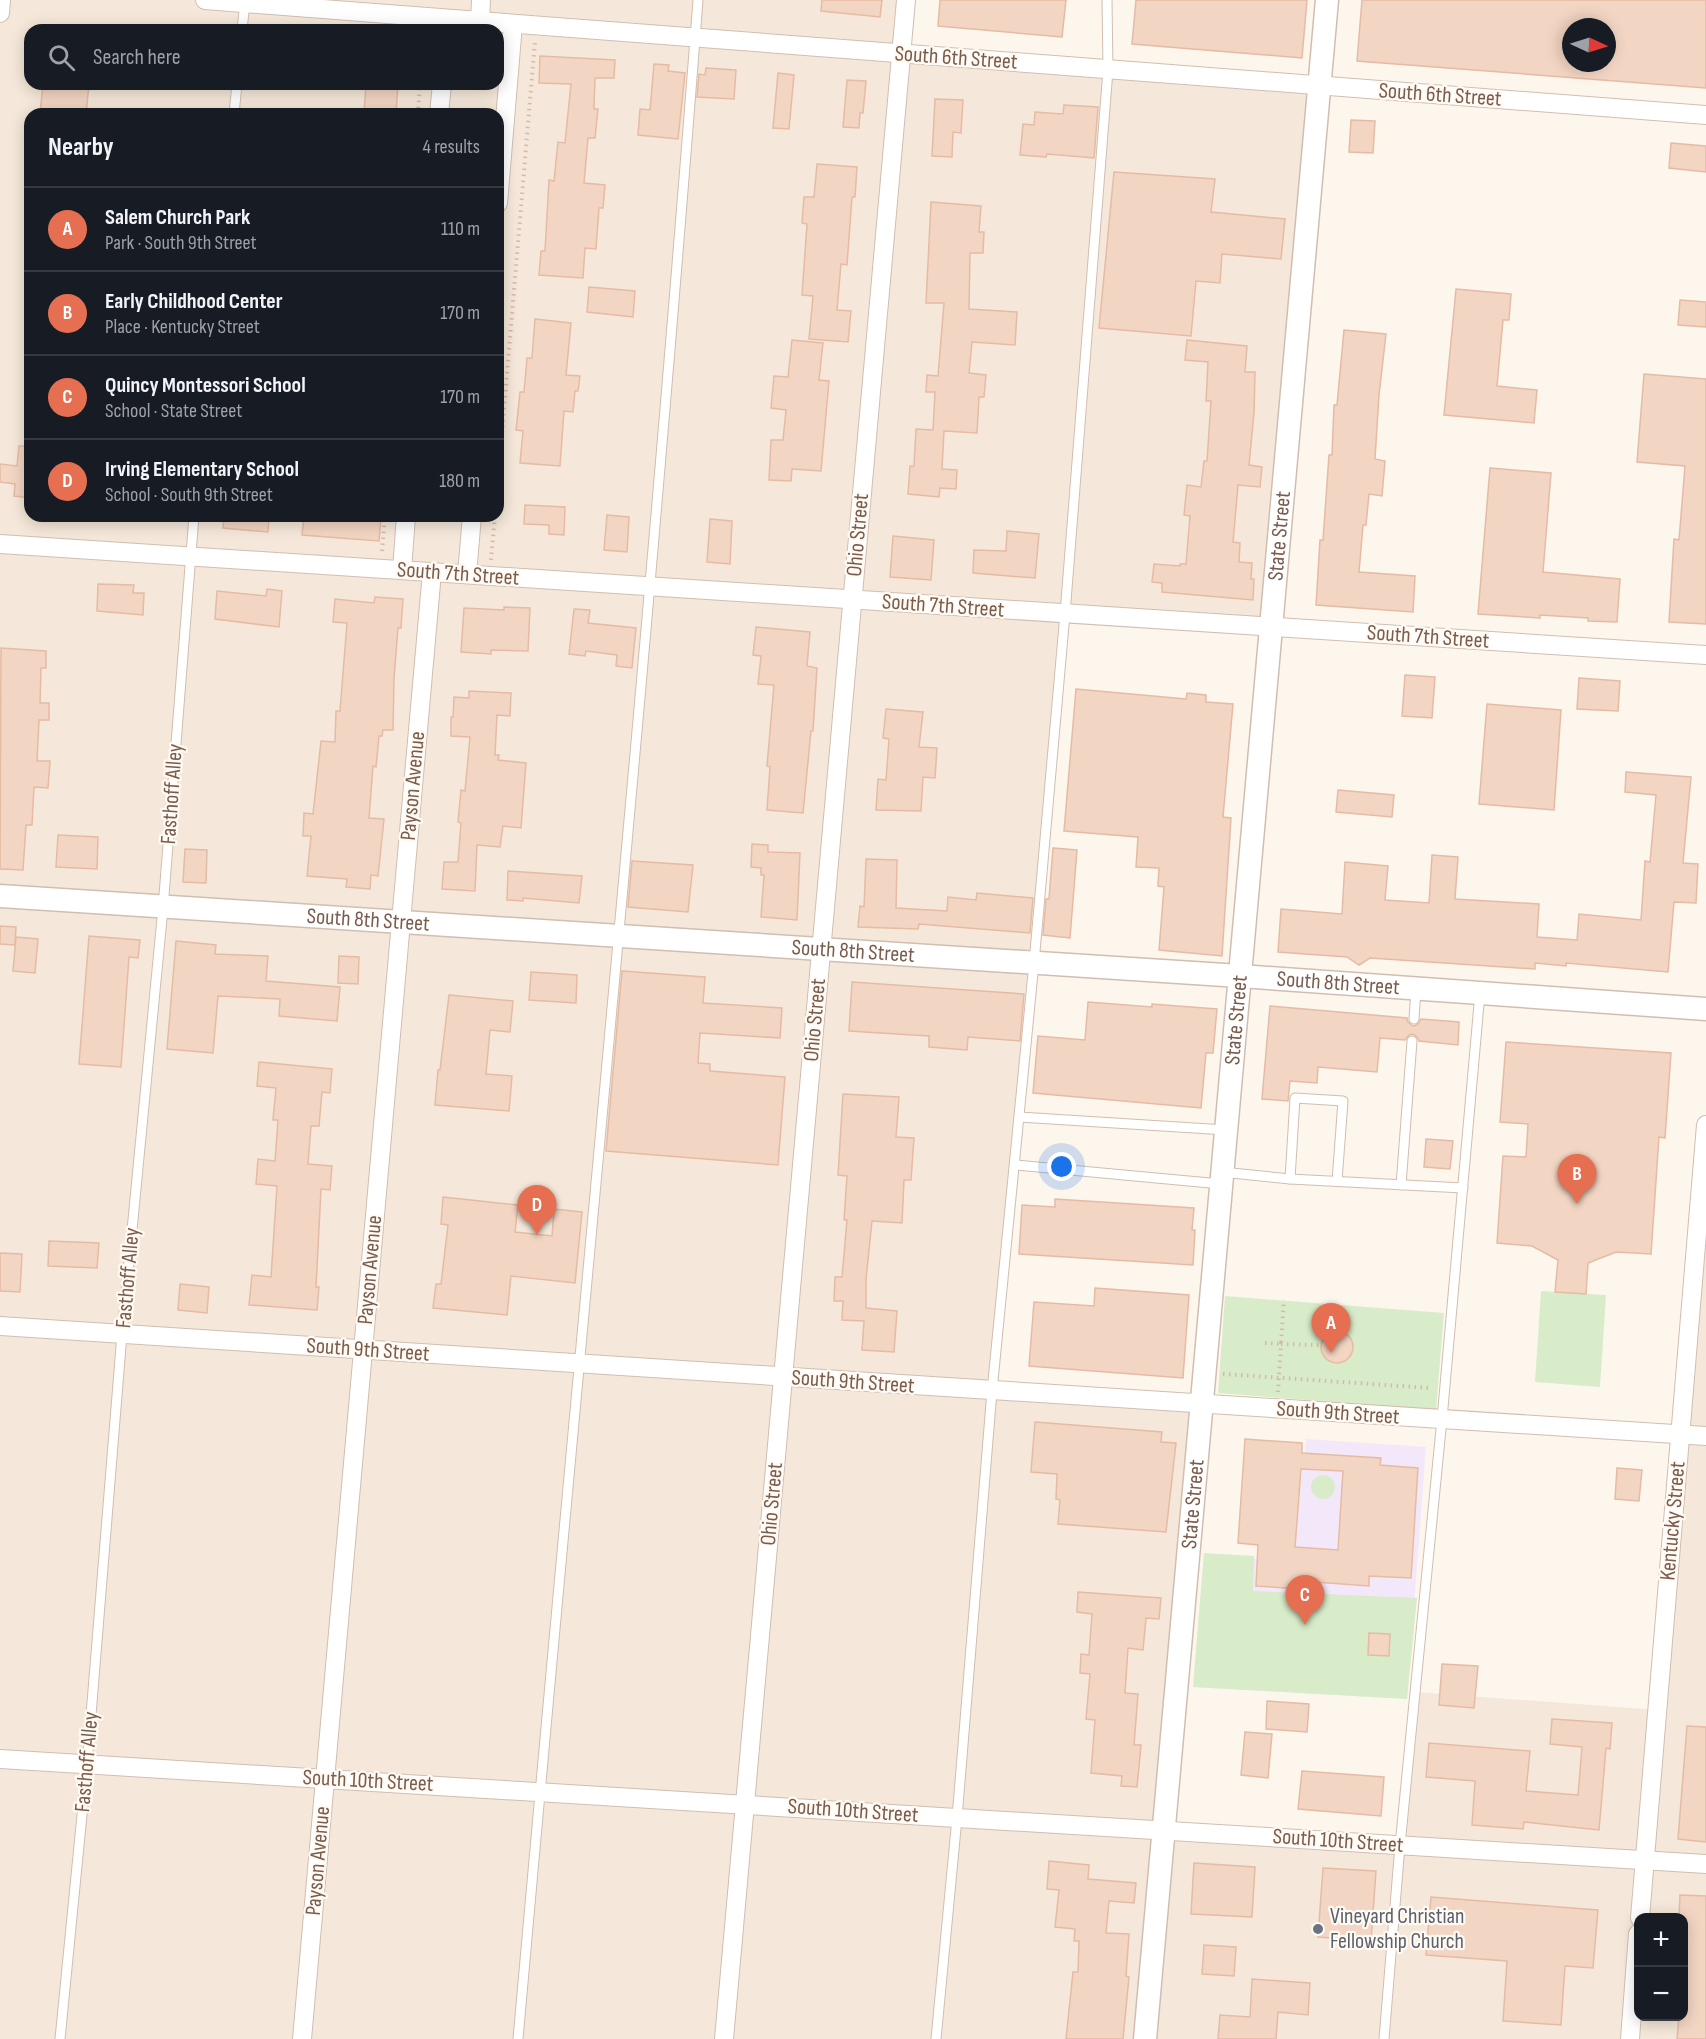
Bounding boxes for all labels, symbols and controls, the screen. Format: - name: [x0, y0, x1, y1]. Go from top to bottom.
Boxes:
- north arrow: [1562, 18, 1616, 72]
- search box: [24, 24, 504, 90]
- street label: South 6th Street: [894, 40, 1019, 76]
- icon: search: [45, 41, 78, 74]
- text: Search here: [93, 44, 180, 71]
- street label: South 6th Street: [1378, 77, 1503, 113]
- text: Nearby: [48, 132, 114, 163]
- text: 4 results: [423, 135, 480, 159]
- text: Salem Church Park: [105, 204, 250, 231]
- text: A: [63, 217, 72, 241]
- text: 110 m: [441, 217, 480, 241]
- text: Park · South 9th Street: [105, 231, 257, 255]
- text: Early Childhood Center: [105, 288, 283, 315]
- text: B: [63, 301, 72, 325]
- text: 170 m: [440, 301, 480, 325]
- text: Place · Kentucky Street: [105, 315, 260, 339]
- text: Quincy Montessori School: [105, 372, 306, 399]
- text: C: [62, 385, 73, 409]
- text: 170 m: [440, 385, 480, 409]
- text: School · State Street: [105, 399, 242, 423]
- text: Irving Elementary School: [105, 456, 299, 483]
- text: D: [62, 469, 73, 493]
- text: 180 m: [439, 469, 480, 493]
- text: School · South 9th Street: [105, 483, 273, 507]
- street label: State Street: [1262, 490, 1297, 582]
- street label: Ohio Street: [841, 492, 875, 578]
- street label: South 7th Street: [396, 556, 520, 592]
- street label: South 7th Street: [881, 588, 1005, 624]
- street label: South 7th Street: [1366, 619, 1490, 655]
- street label: Payson Avenue: [395, 730, 431, 842]
- street label: Fasthoff Alley: [155, 742, 189, 845]
- street label: South 8th Street: [306, 902, 431, 937]
- street label: South 8th Street: [791, 934, 916, 969]
- street label: South 8th Street: [1276, 965, 1401, 1001]
- street label: State Street: [1219, 974, 1253, 1066]
- street label: Ohio Street: [798, 977, 832, 1063]
- your location: [1047, 1152, 1076, 1181]
- pin: B: [1558, 1154, 1596, 1204]
- pin: D: [518, 1186, 556, 1235]
- street label: Payson Avenue: [352, 1214, 388, 1326]
- street label: Fasthoff Alley: [110, 1226, 146, 1329]
- pin: A: [1312, 1304, 1350, 1353]
- street label: South 9th Street: [306, 1332, 431, 1368]
- street label: South 9th Street: [791, 1364, 916, 1400]
- street label: South 9th Street: [1276, 1395, 1401, 1431]
- street label: State Street: [1175, 1458, 1210, 1550]
- street label: Kentucky Street: [1654, 1460, 1692, 1582]
- street label: Ohio Street: [755, 1461, 789, 1547]
- pin: C: [1286, 1576, 1324, 1625]
- street label: Fasthoff Alley: [69, 1710, 105, 1813]
- street label: South 10th Street: [302, 1764, 434, 1798]
- street label: South 10th Street: [787, 1793, 920, 1829]
- street label: Payson Avenue: [300, 1805, 336, 1917]
- street label: South 10th Street: [1272, 1823, 1405, 1859]
- place label: Vineyard Christian Fellowship Church: [1330, 1903, 1464, 1955]
- map controls: [1634, 1913, 1688, 2021]
- button: +: [1634, 1913, 1688, 1967]
- marker: Vineyard Christian Fellowship Church: [1311, 1922, 1325, 1936]
- button: −: [1634, 1967, 1688, 2021]

